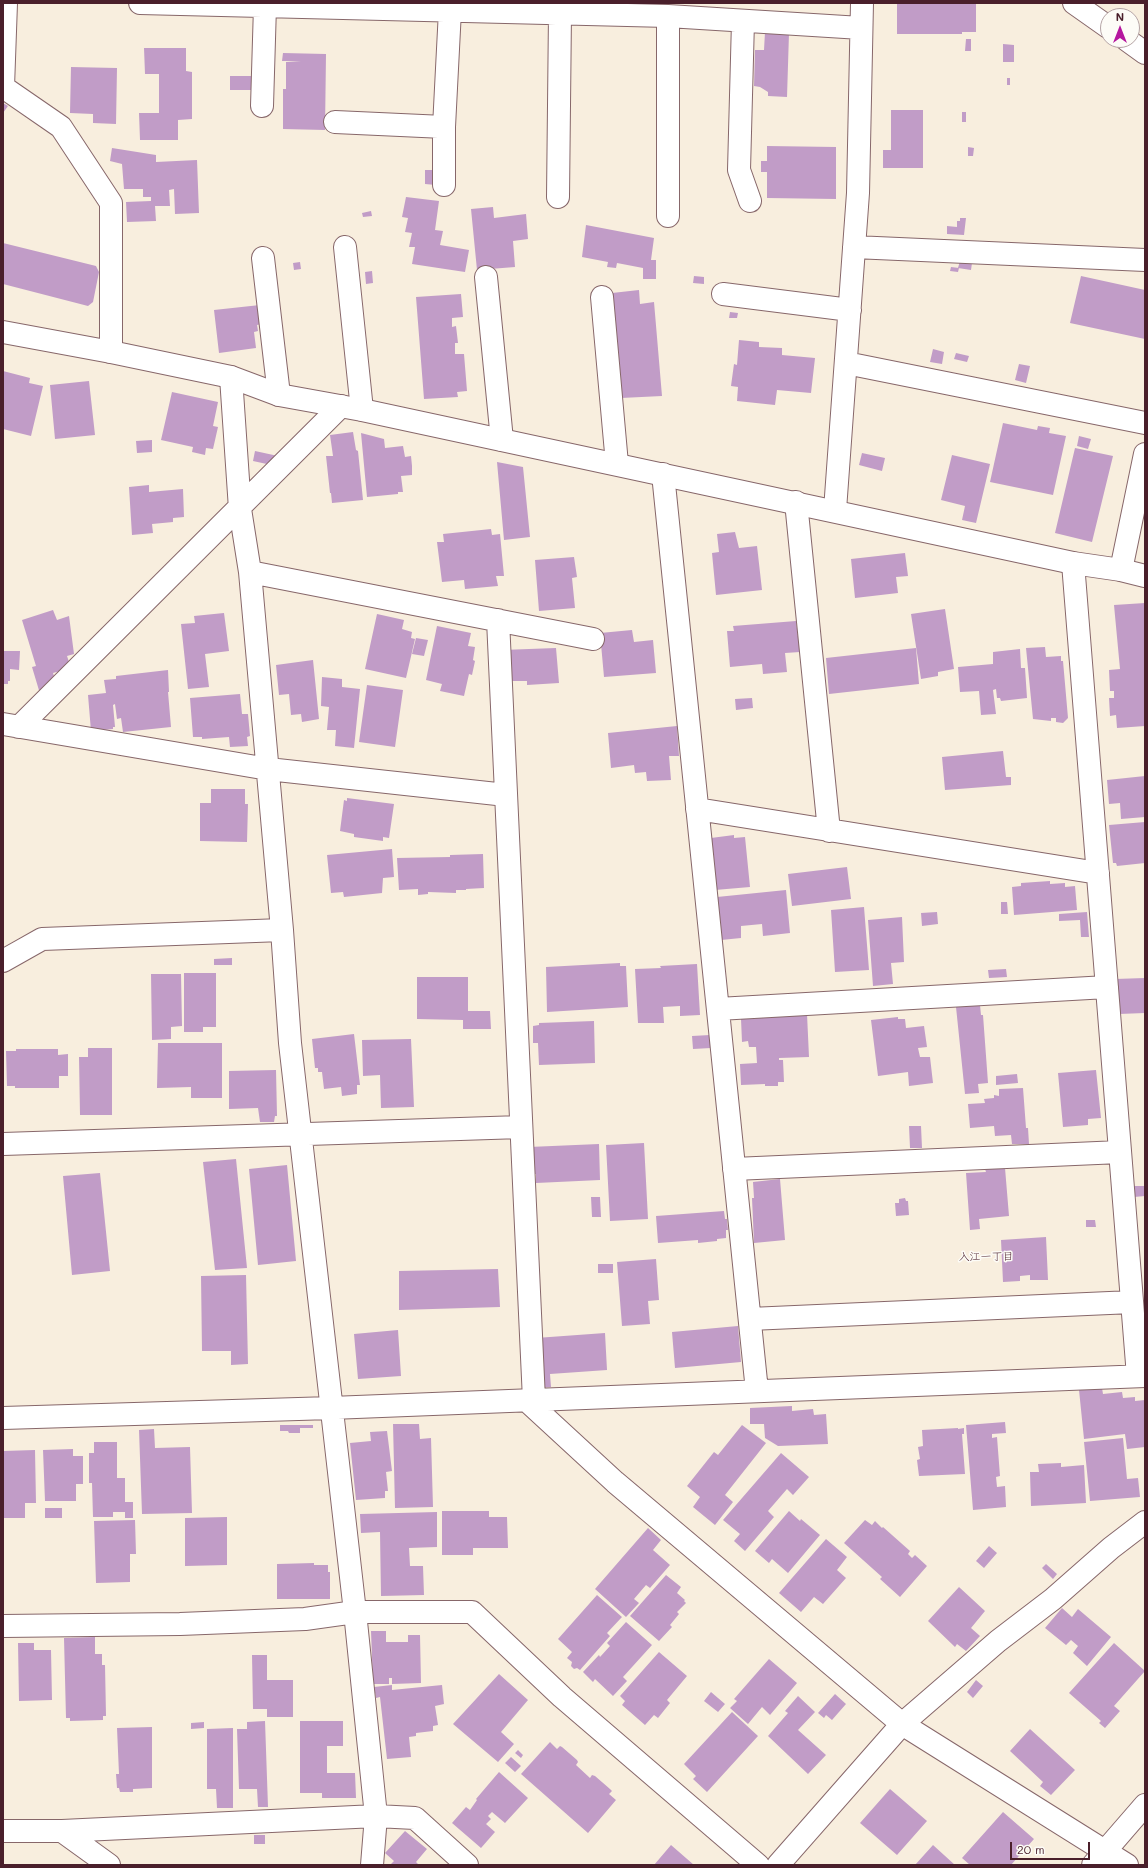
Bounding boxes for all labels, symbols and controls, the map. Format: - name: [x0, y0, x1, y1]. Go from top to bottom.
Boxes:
- north arrow: [1100, 8, 1140, 48]
- text: N: [1116, 9, 1124, 24]
- district label: 入江一丁目: [959, 1250, 1013, 1264]
- scale bar: [1012, 1834, 1092, 1860]
- text: 20 m: [1017, 1841, 1045, 1857]

